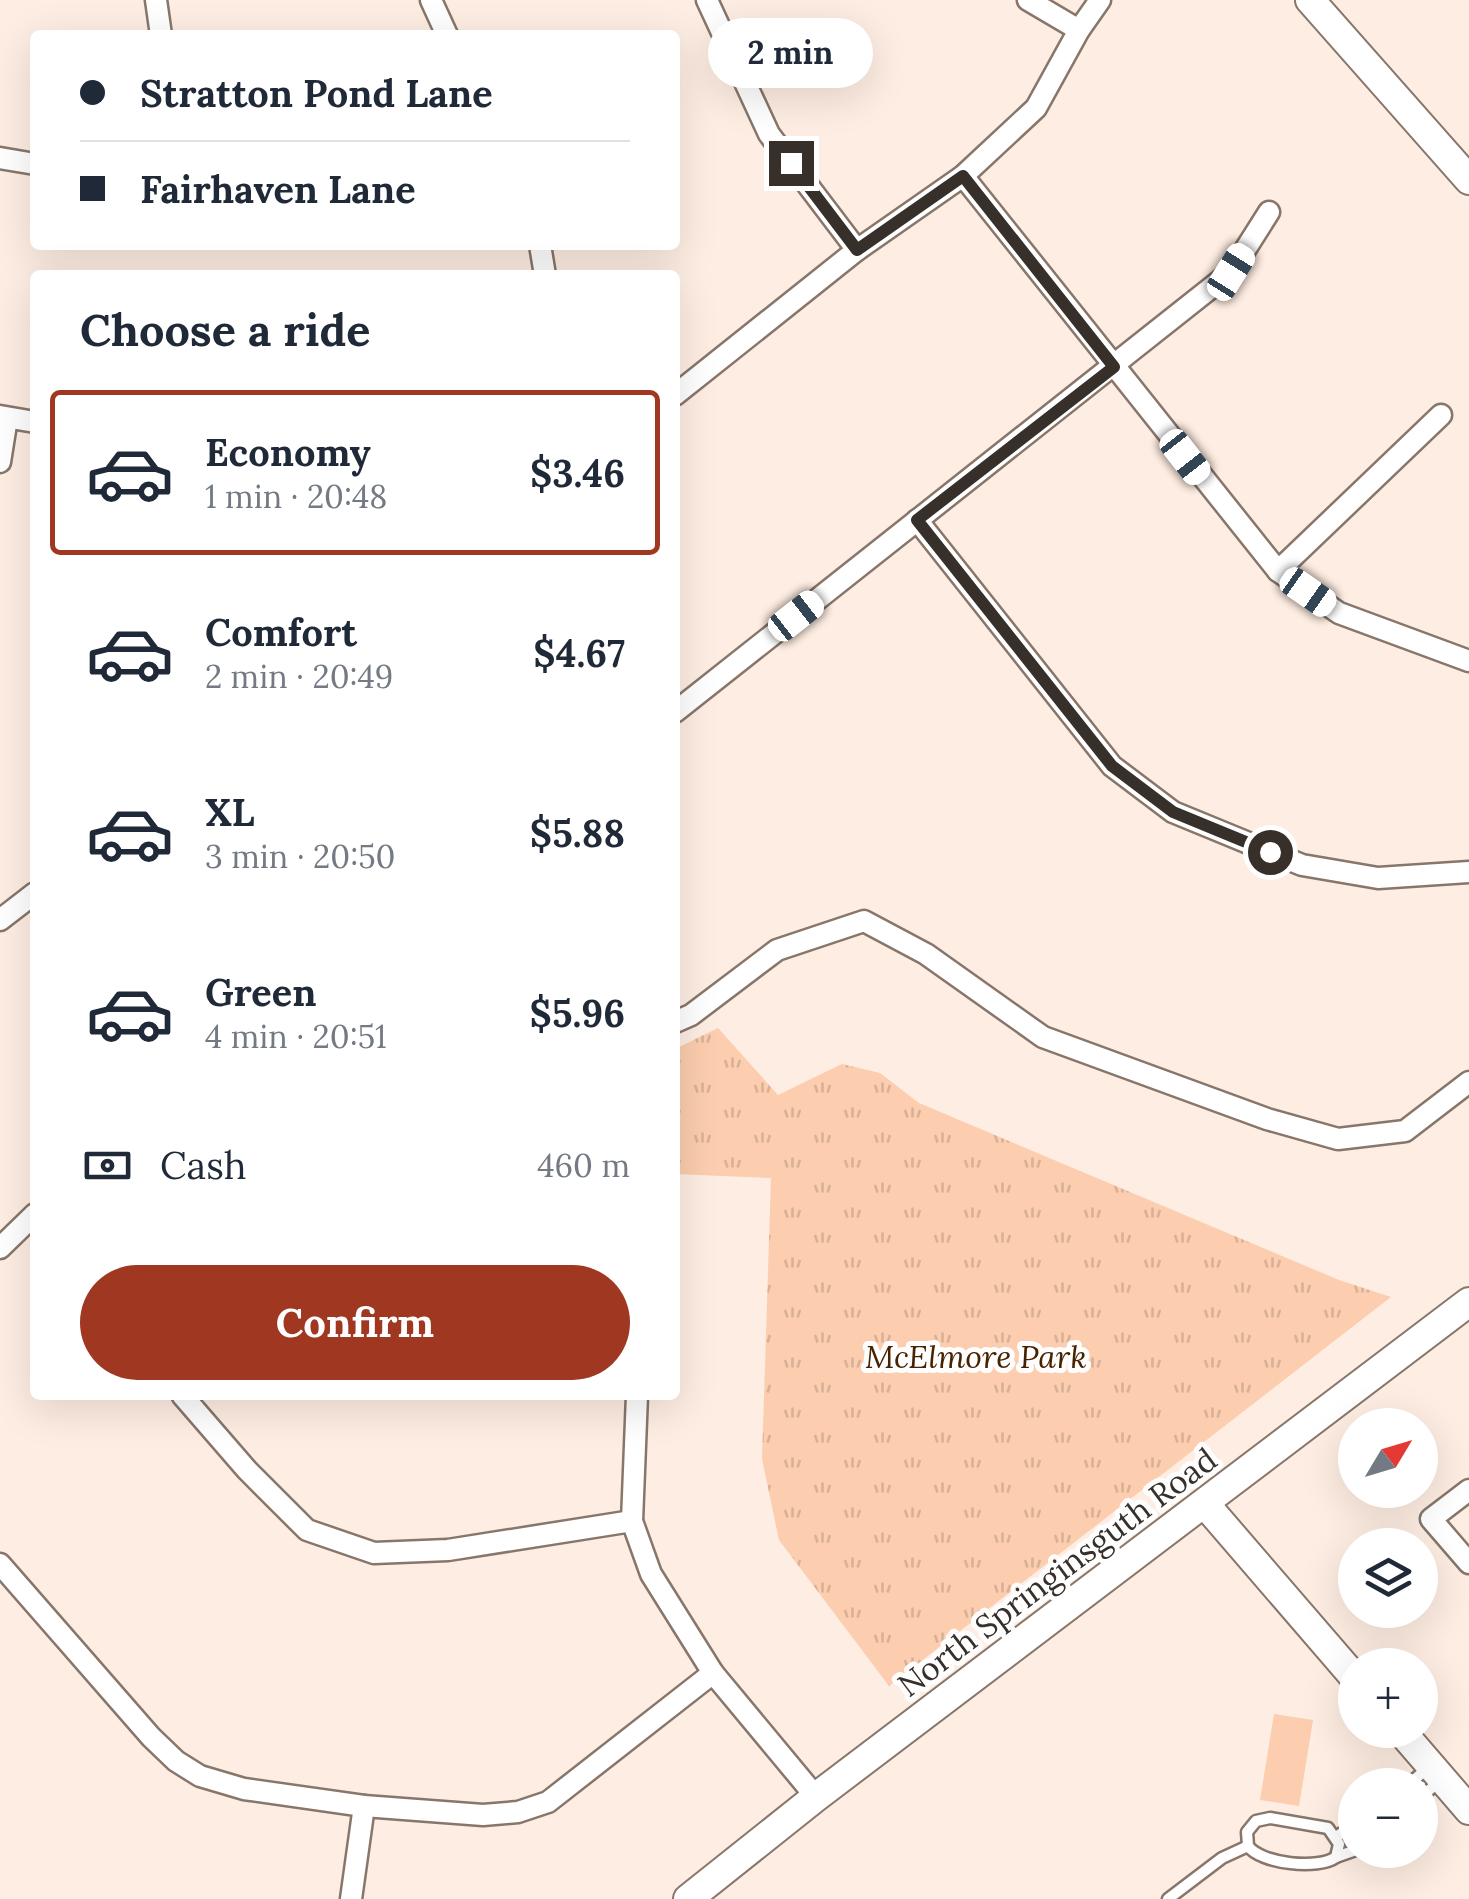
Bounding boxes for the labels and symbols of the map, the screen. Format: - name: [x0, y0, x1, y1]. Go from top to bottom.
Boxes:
- callout: 2 min: [708, 18, 874, 88]
- route end: [769, 141, 814, 186]
- car: [1202, 239, 1260, 305]
- car: [1155, 424, 1215, 490]
- car: [1275, 563, 1341, 621]
- car: [763, 586, 829, 646]
- route start: [1248, 830, 1293, 875]
- park label: McElmore Park: [865, 1336, 1087, 1377]
- north arrow: [1338, 1408, 1438, 1508]
- street label: North Springinsguth Road: [889, 1439, 1225, 1705]

